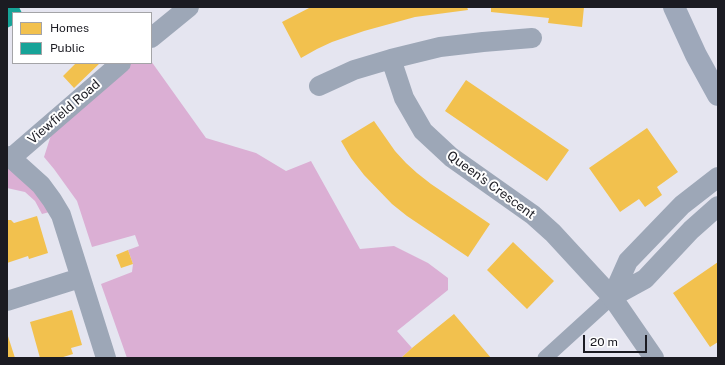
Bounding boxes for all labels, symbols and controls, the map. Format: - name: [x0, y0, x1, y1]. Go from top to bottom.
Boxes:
- legend: [12, 12, 152, 64]
- text: Homes: [50, 21, 89, 35]
- text: Public: [50, 41, 85, 55]
- street label: Viewfield Road: [25, 76, 103, 148]
- street label: Queen's Crescent: [444, 148, 538, 222]
- scale bar: [585, 327, 649, 353]
- text: 20 m: [590, 335, 618, 349]

